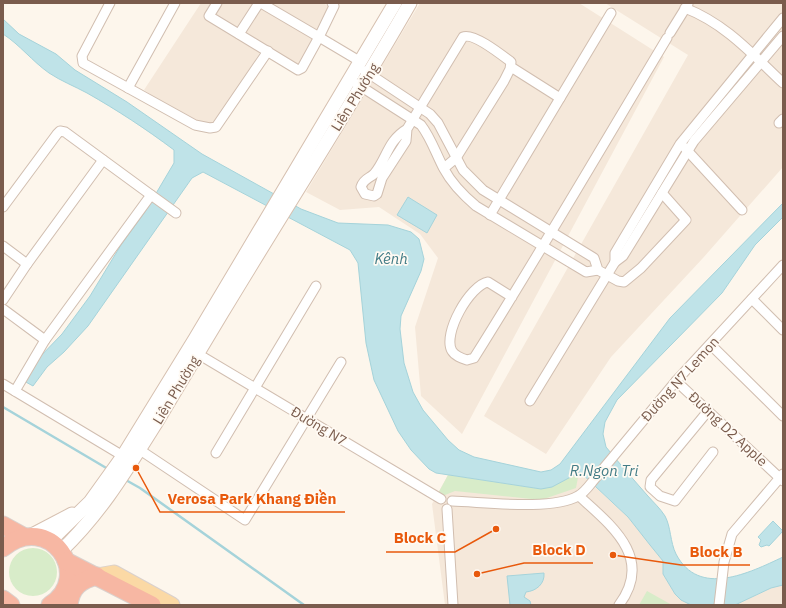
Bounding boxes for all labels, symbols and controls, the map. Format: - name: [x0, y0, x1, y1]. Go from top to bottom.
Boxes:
- street label: Liên Phường: [327, 59, 383, 134]
- water label: Kênh: [374, 249, 408, 268]
- street label: Đường N7 Lemon: [637, 333, 723, 425]
- street label: Liên Phường: [148, 352, 204, 428]
- street label: Đường D2 Apple: [685, 388, 772, 470]
- street label: Đường N7: [288, 402, 350, 450]
- water label: R.Ngọn Tri: [570, 461, 638, 480]
- callout: Verosa Park Khang Điền: [160, 485, 345, 512]
- text: Verosa Park Khang Điền: [167, 489, 337, 508]
- callout: Block C: [386, 525, 455, 552]
- text: Block C: [394, 528, 447, 547]
- callout: Block D: [524, 536, 593, 563]
- callout: Block B: [681, 538, 750, 565]
- text: Block D: [532, 540, 586, 559]
- text: Block B: [690, 542, 742, 561]

